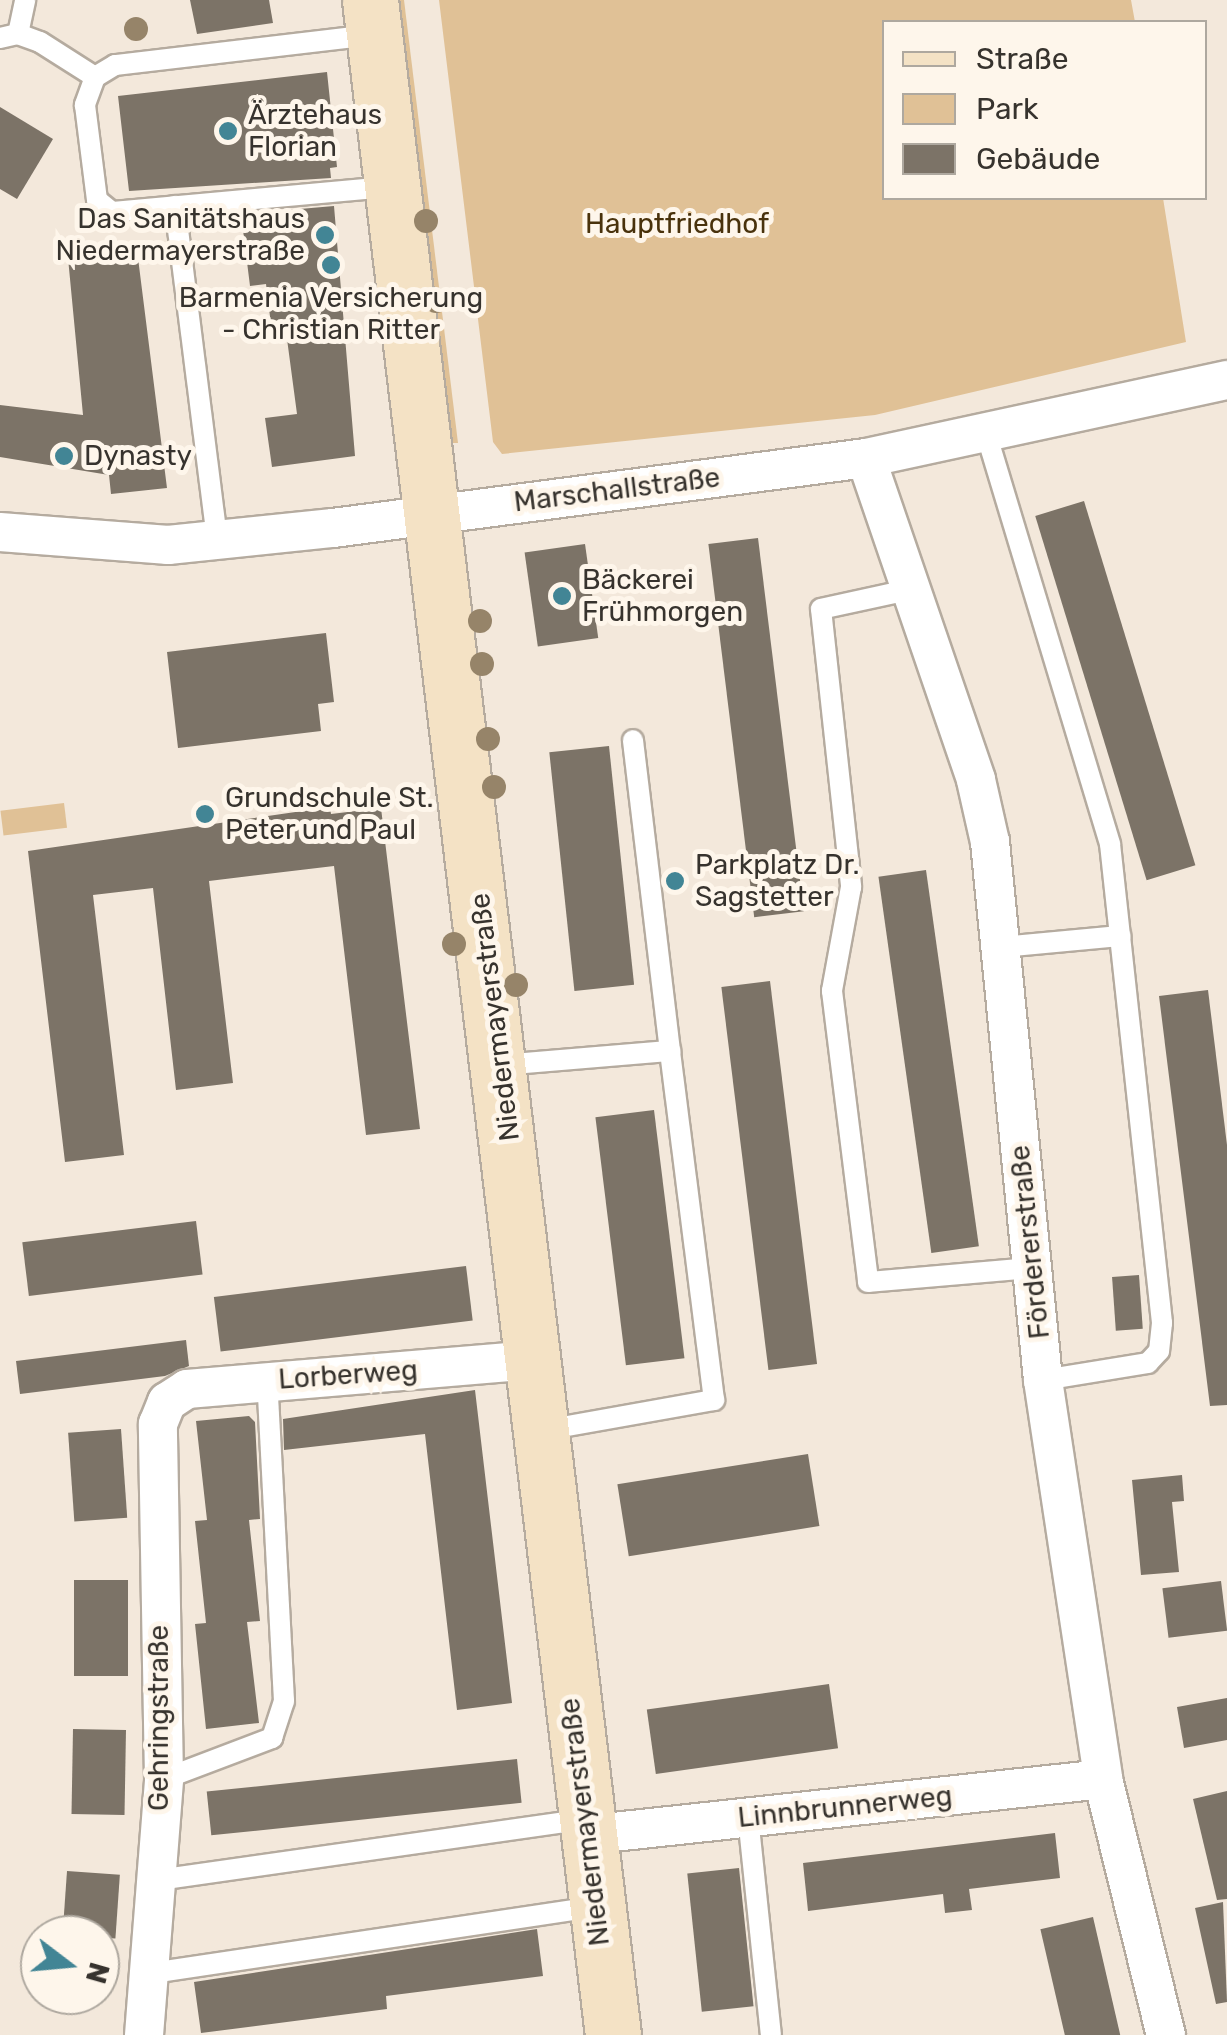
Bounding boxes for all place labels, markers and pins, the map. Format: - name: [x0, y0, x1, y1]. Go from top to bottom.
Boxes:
- place label: Ärztehaus Florian: [248, 98, 382, 164]
- marker: Ärztehaus Florian: [217, 120, 239, 142]
- place label: Das Sanitätshaus Niedermayerstraße: [56, 202, 305, 268]
- marker: Das Sanitätshaus Niedermayerstraße: [314, 224, 336, 246]
- marker: Barmenia Versicherung - Christian Ritter: [320, 254, 342, 276]
- place label: Barmenia Versicherung - Christian Ritter: [178, 281, 484, 347]
- place label: Dynasty: [84, 439, 192, 473]
- marker: Dynasty: [53, 445, 75, 467]
- place label: Bäckerei Frühmorgen: [582, 563, 743, 629]
- marker: Bäckerei Frühmorgen: [551, 585, 573, 607]
- place label: Grundschule St. Peter und Paul: [225, 781, 434, 847]
- marker: Grundschule St. Peter und Paul: [194, 803, 216, 825]
- place label: Parkplatz Dr. Sagstetter: [695, 848, 860, 914]
- marker: Parkplatz Dr. Sagstetter: [664, 870, 686, 892]

